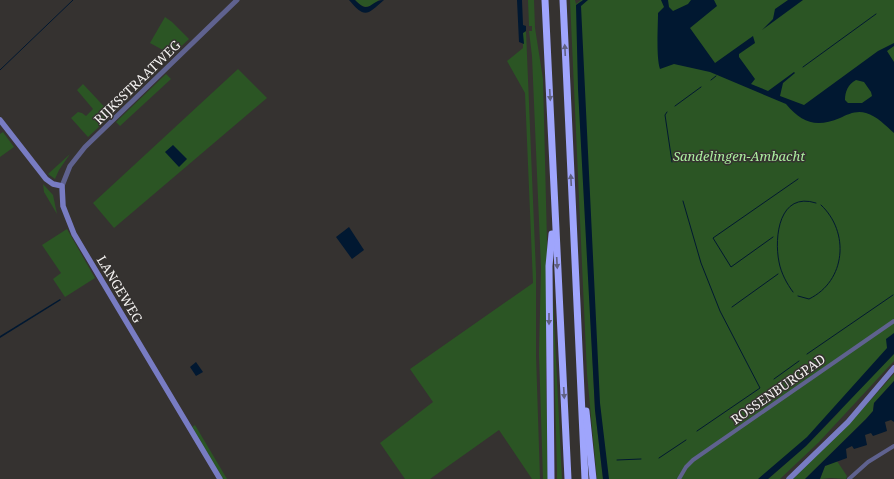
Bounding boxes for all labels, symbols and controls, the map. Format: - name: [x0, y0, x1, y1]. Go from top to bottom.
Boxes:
- street label: RIJKSSTRAATWEG: [90, 35, 185, 128]
- one-way arrow: [562, 43, 568, 56]
- one-way arrow: [546, 89, 553, 101]
- park label: Sandelingen-Ambacht: [673, 147, 805, 165]
- one-way arrow: [568, 173, 574, 186]
- street label: LANGEWEG: [93, 252, 147, 327]
- one-way arrow: [554, 257, 561, 269]
- one-way arrow: [546, 313, 552, 326]
- street label: ROSSENBURGPAD: [727, 350, 829, 428]
- one-way arrow: [560, 387, 567, 399]

